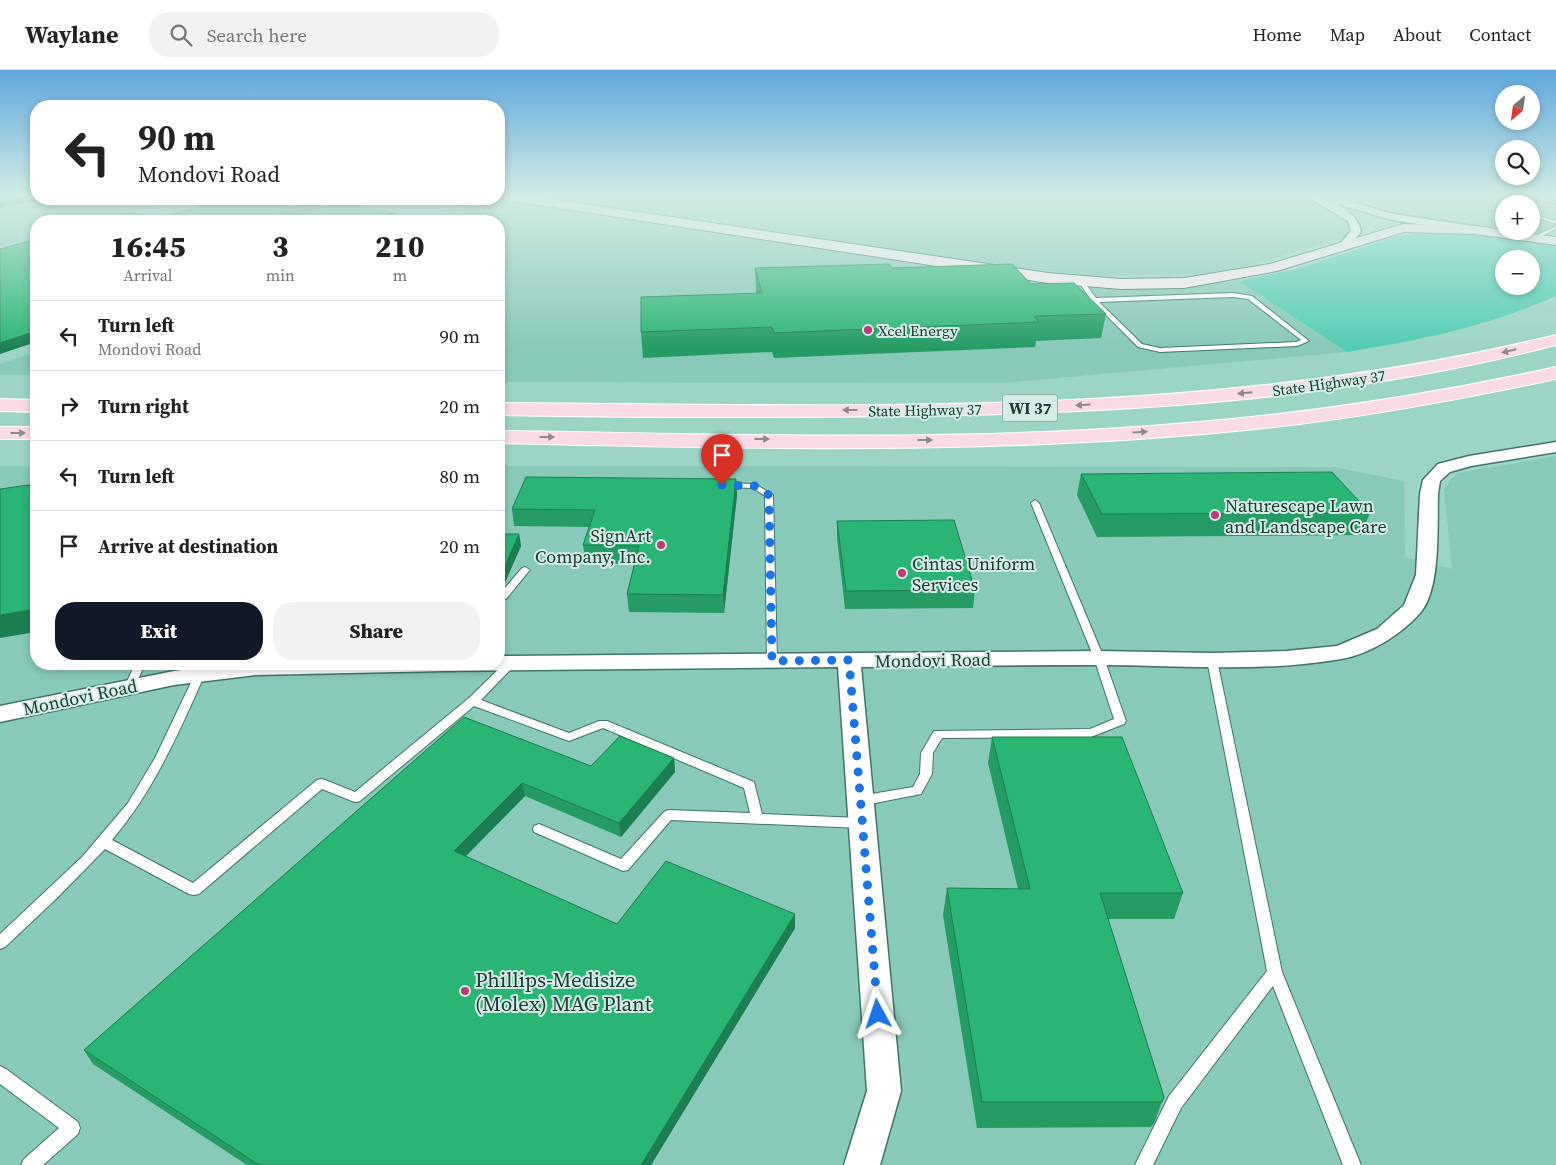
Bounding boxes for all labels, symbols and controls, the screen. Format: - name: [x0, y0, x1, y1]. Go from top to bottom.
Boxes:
- search box: [149, 12, 499, 57]
- text: Waylane: [25, 18, 119, 51]
- icon: search: [167, 21, 195, 49]
- text: Search here: [207, 22, 307, 48]
- text: Home: [1253, 22, 1302, 47]
- text: Map: [1330, 22, 1365, 47]
- text: About: [1393, 22, 1441, 47]
- text: Contact: [1469, 22, 1531, 47]
- north arrow: [1495, 85, 1540, 130]
- map controls: [1495, 85, 1540, 295]
- text: 90 m: [138, 114, 215, 162]
- icon: left: [55, 120, 120, 185]
- button: search: [1495, 140, 1540, 185]
- text: Mondovi Road: [138, 159, 280, 189]
- button: +: [1495, 195, 1540, 240]
- text: 16:45: [110, 226, 185, 267]
- text: 3: [272, 226, 289, 267]
- text: 210: [375, 226, 425, 267]
- button: −: [1495, 250, 1540, 295]
- text: Arrival: [123, 264, 173, 286]
- text: min: [266, 264, 295, 286]
- text: m: [393, 264, 407, 286]
- text: Turn left: [98, 312, 174, 338]
- place label: Xcel Energy: [878, 320, 958, 341]
- icon: left: [55, 322, 83, 350]
- text: 90 m: [439, 323, 480, 349]
- marker: Xcel Energy: [862, 324, 874, 336]
- text: Mondovi Road: [98, 338, 201, 360]
- one-way arrow: [1501, 347, 1516, 355]
- street label: State Highway 37: [1271, 365, 1387, 401]
- one-way arrow: [1236, 390, 1252, 398]
- icon: right: [55, 392, 83, 420]
- text: Turn right: [98, 393, 189, 419]
- text: 20 m: [439, 393, 480, 419]
- road number: WI 37: [1002, 394, 1058, 422]
- street label: State Highway 37: [868, 399, 982, 421]
- one-way arrow: [1074, 402, 1090, 410]
- one-way arrow: [842, 406, 858, 414]
- one-way arrow: [1132, 428, 1148, 436]
- one-way arrow: [10, 429, 26, 437]
- one-way arrow: [540, 434, 556, 442]
- pin: [701, 434, 743, 485]
- one-way arrow: [755, 435, 771, 443]
- one-way arrow: [917, 436, 933, 444]
- icon: arrive: [708, 441, 736, 469]
- icon: left: [55, 462, 83, 490]
- text: Turn left: [98, 463, 174, 489]
- text: 80 m: [439, 463, 480, 489]
- place label: Naturescape Lawn and Landscape Care: [1225, 493, 1387, 539]
- marker: Naturescape Lawn and Landscape Care: [1209, 509, 1221, 521]
- place label: SignArt Company, Inc.: [535, 523, 651, 569]
- icon: arrive: [55, 532, 83, 560]
- text: Arrive at destination: [98, 533, 278, 559]
- text: 20 m: [439, 533, 480, 559]
- marker: SignArt Company, Inc.: [655, 539, 667, 551]
- place label: Cintas Uniform Services: [912, 551, 1035, 597]
- marker: Cintas Uniform Services: [896, 567, 908, 579]
- button: Exit: [55, 602, 263, 660]
- button: Share: [273, 602, 480, 660]
- street label: Mondovi Road: [875, 646, 991, 674]
- street label: Mondovi Road: [21, 673, 139, 721]
- place label: Phillips-Medisize (Molex) MAG Plant: [475, 965, 652, 1018]
- marker: Phillips-Medisize (Molex) MAG Plant: [459, 985, 471, 997]
- position arrow: [851, 987, 903, 1039]

